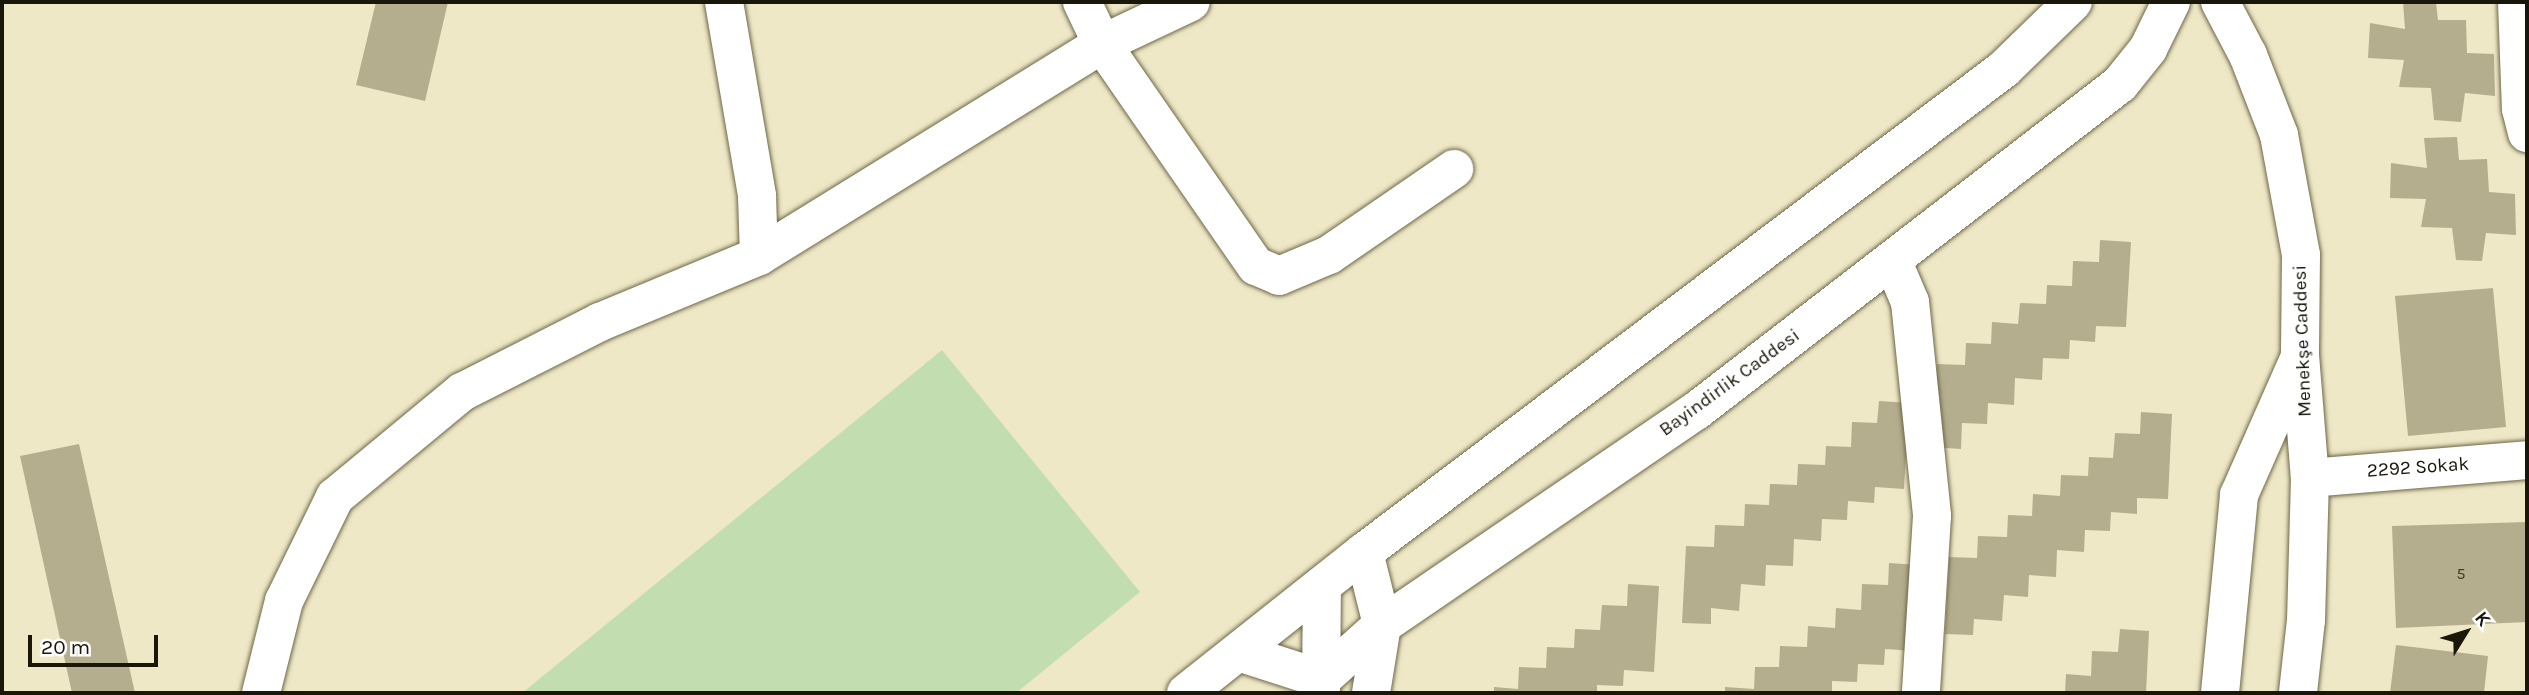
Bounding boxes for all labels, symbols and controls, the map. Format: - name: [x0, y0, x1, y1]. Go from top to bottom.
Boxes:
- street label: Menekşe Caddesi: [2289, 265, 2317, 417]
- street label: Bayindirlik Caddesi: [1655, 324, 1805, 442]
- street label: 2292 Sokak: [2366, 453, 2470, 483]
- house number: 5: [2456, 564, 2466, 584]
- north arrow: [2431, 597, 2501, 667]
- text: K: [2470, 607, 2495, 631]
- scale bar: [32, 622, 161, 666]
- text: 20 m: [41, 635, 90, 659]

